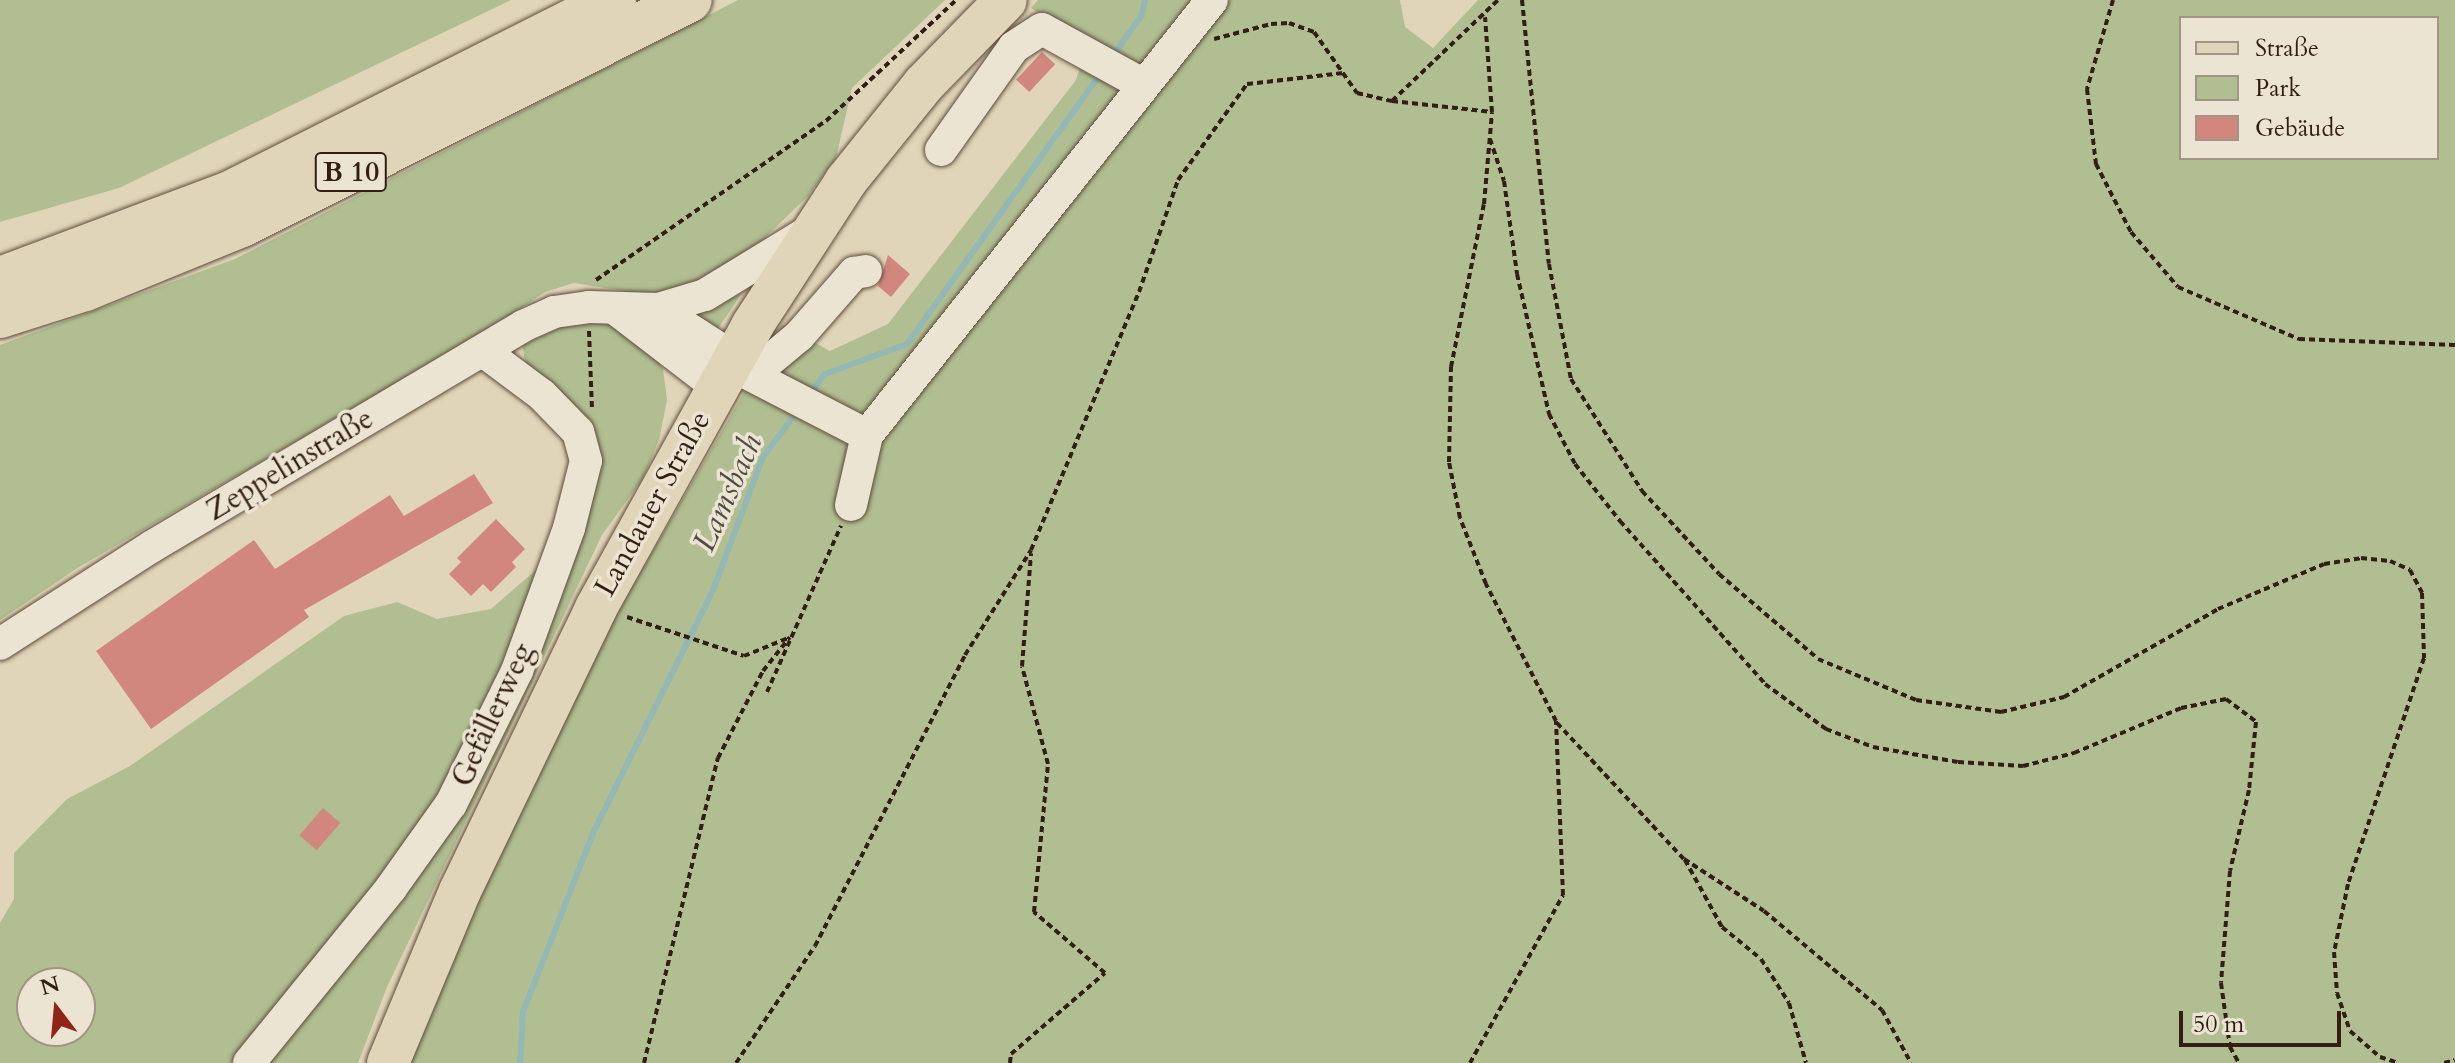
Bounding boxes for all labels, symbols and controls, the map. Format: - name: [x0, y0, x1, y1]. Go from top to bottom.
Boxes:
- legend: [2179, 16, 2439, 160]
- text: Straße: [2255, 32, 2319, 65]
- text: Park: [2255, 72, 2301, 105]
- text: Gebäude: [2255, 112, 2345, 145]
- road number: B 10: [313, 148, 389, 196]
- street label: Zeppelinstraße: [200, 401, 380, 529]
- street label: Landauer Straße: [587, 405, 719, 603]
- water label: Lamsbach: [685, 429, 771, 557]
- street label: Gefällerweg: [444, 638, 542, 792]
- north arrow: [16, 967, 96, 1047]
- text: N: [37, 969, 63, 1003]
- scale bar: [2183, 995, 2345, 1045]
- text: 50 m: [2193, 1008, 2244, 1041]

